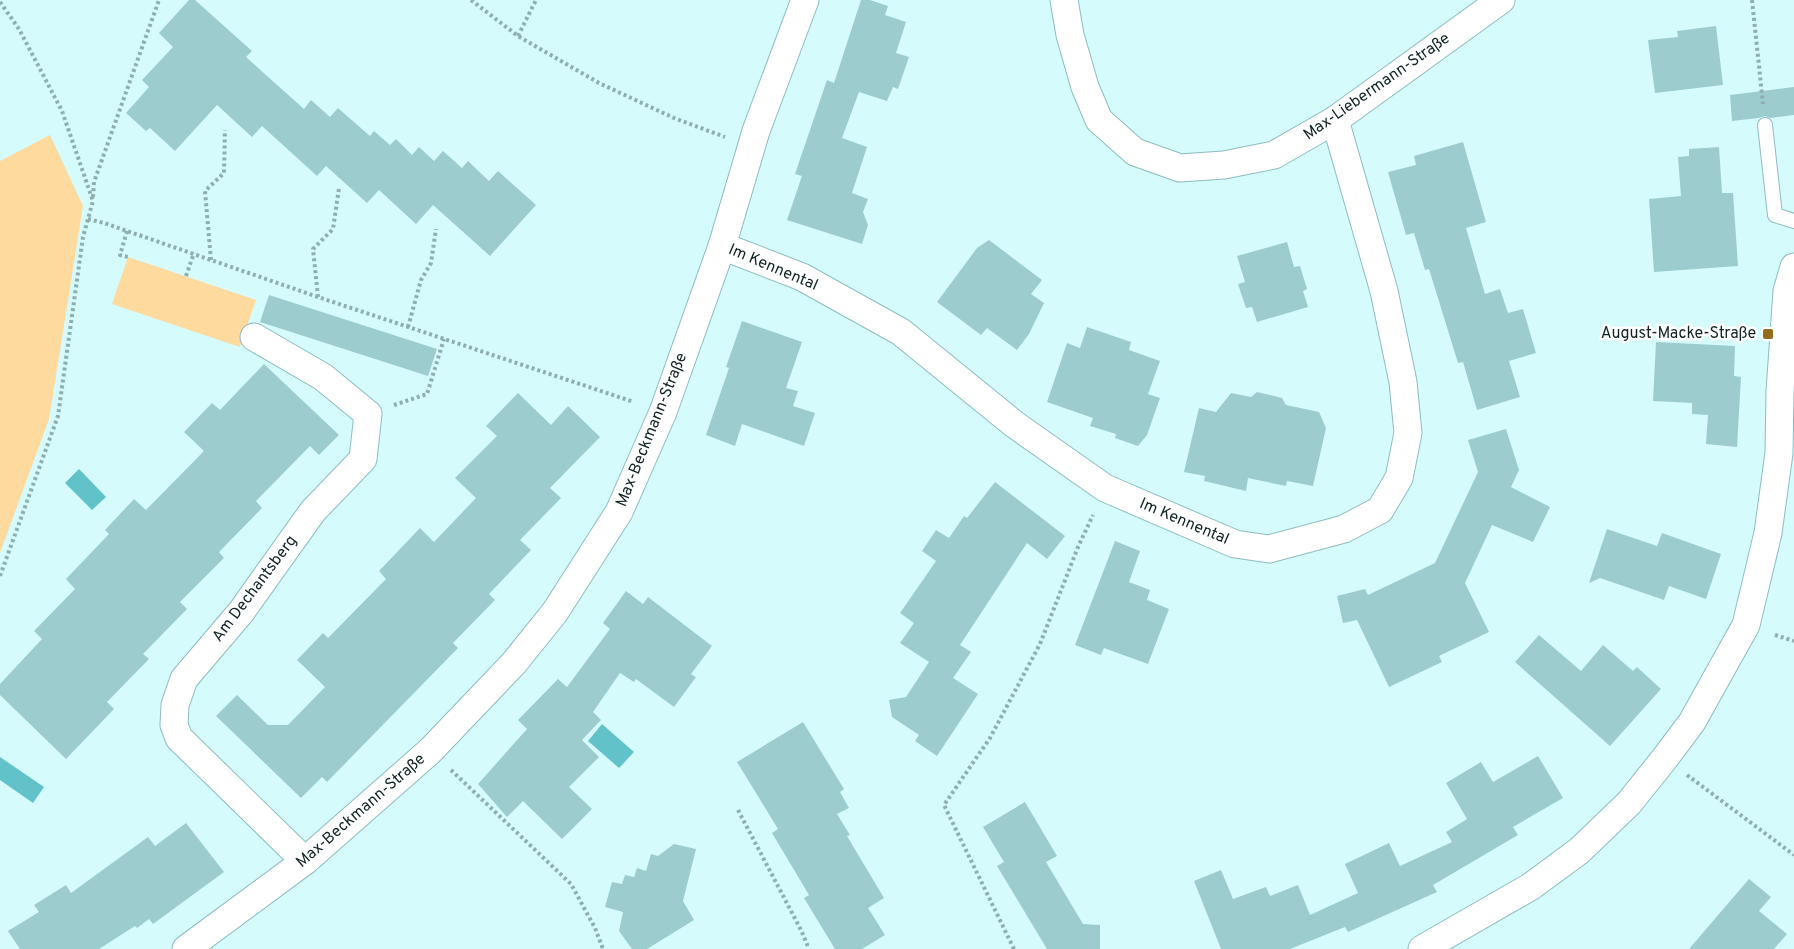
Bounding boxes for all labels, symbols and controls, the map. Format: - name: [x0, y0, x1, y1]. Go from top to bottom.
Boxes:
- street label: Max-Liebermann-Straße: [1300, 29, 1454, 145]
- street label: Im Kennental: [725, 240, 821, 296]
- place label: August-Macke-Straße: [1601, 324, 1756, 344]
- marker: August-Macke-Straße: [1761, 327, 1775, 341]
- street label: Max-Beckmann-Straße: [612, 350, 692, 510]
- street label: Im Kennental: [1136, 494, 1232, 550]
- street label: Am Dechantsberg: [208, 532, 302, 646]
- street label: Max-Beckmann-Straße: [292, 749, 430, 873]

